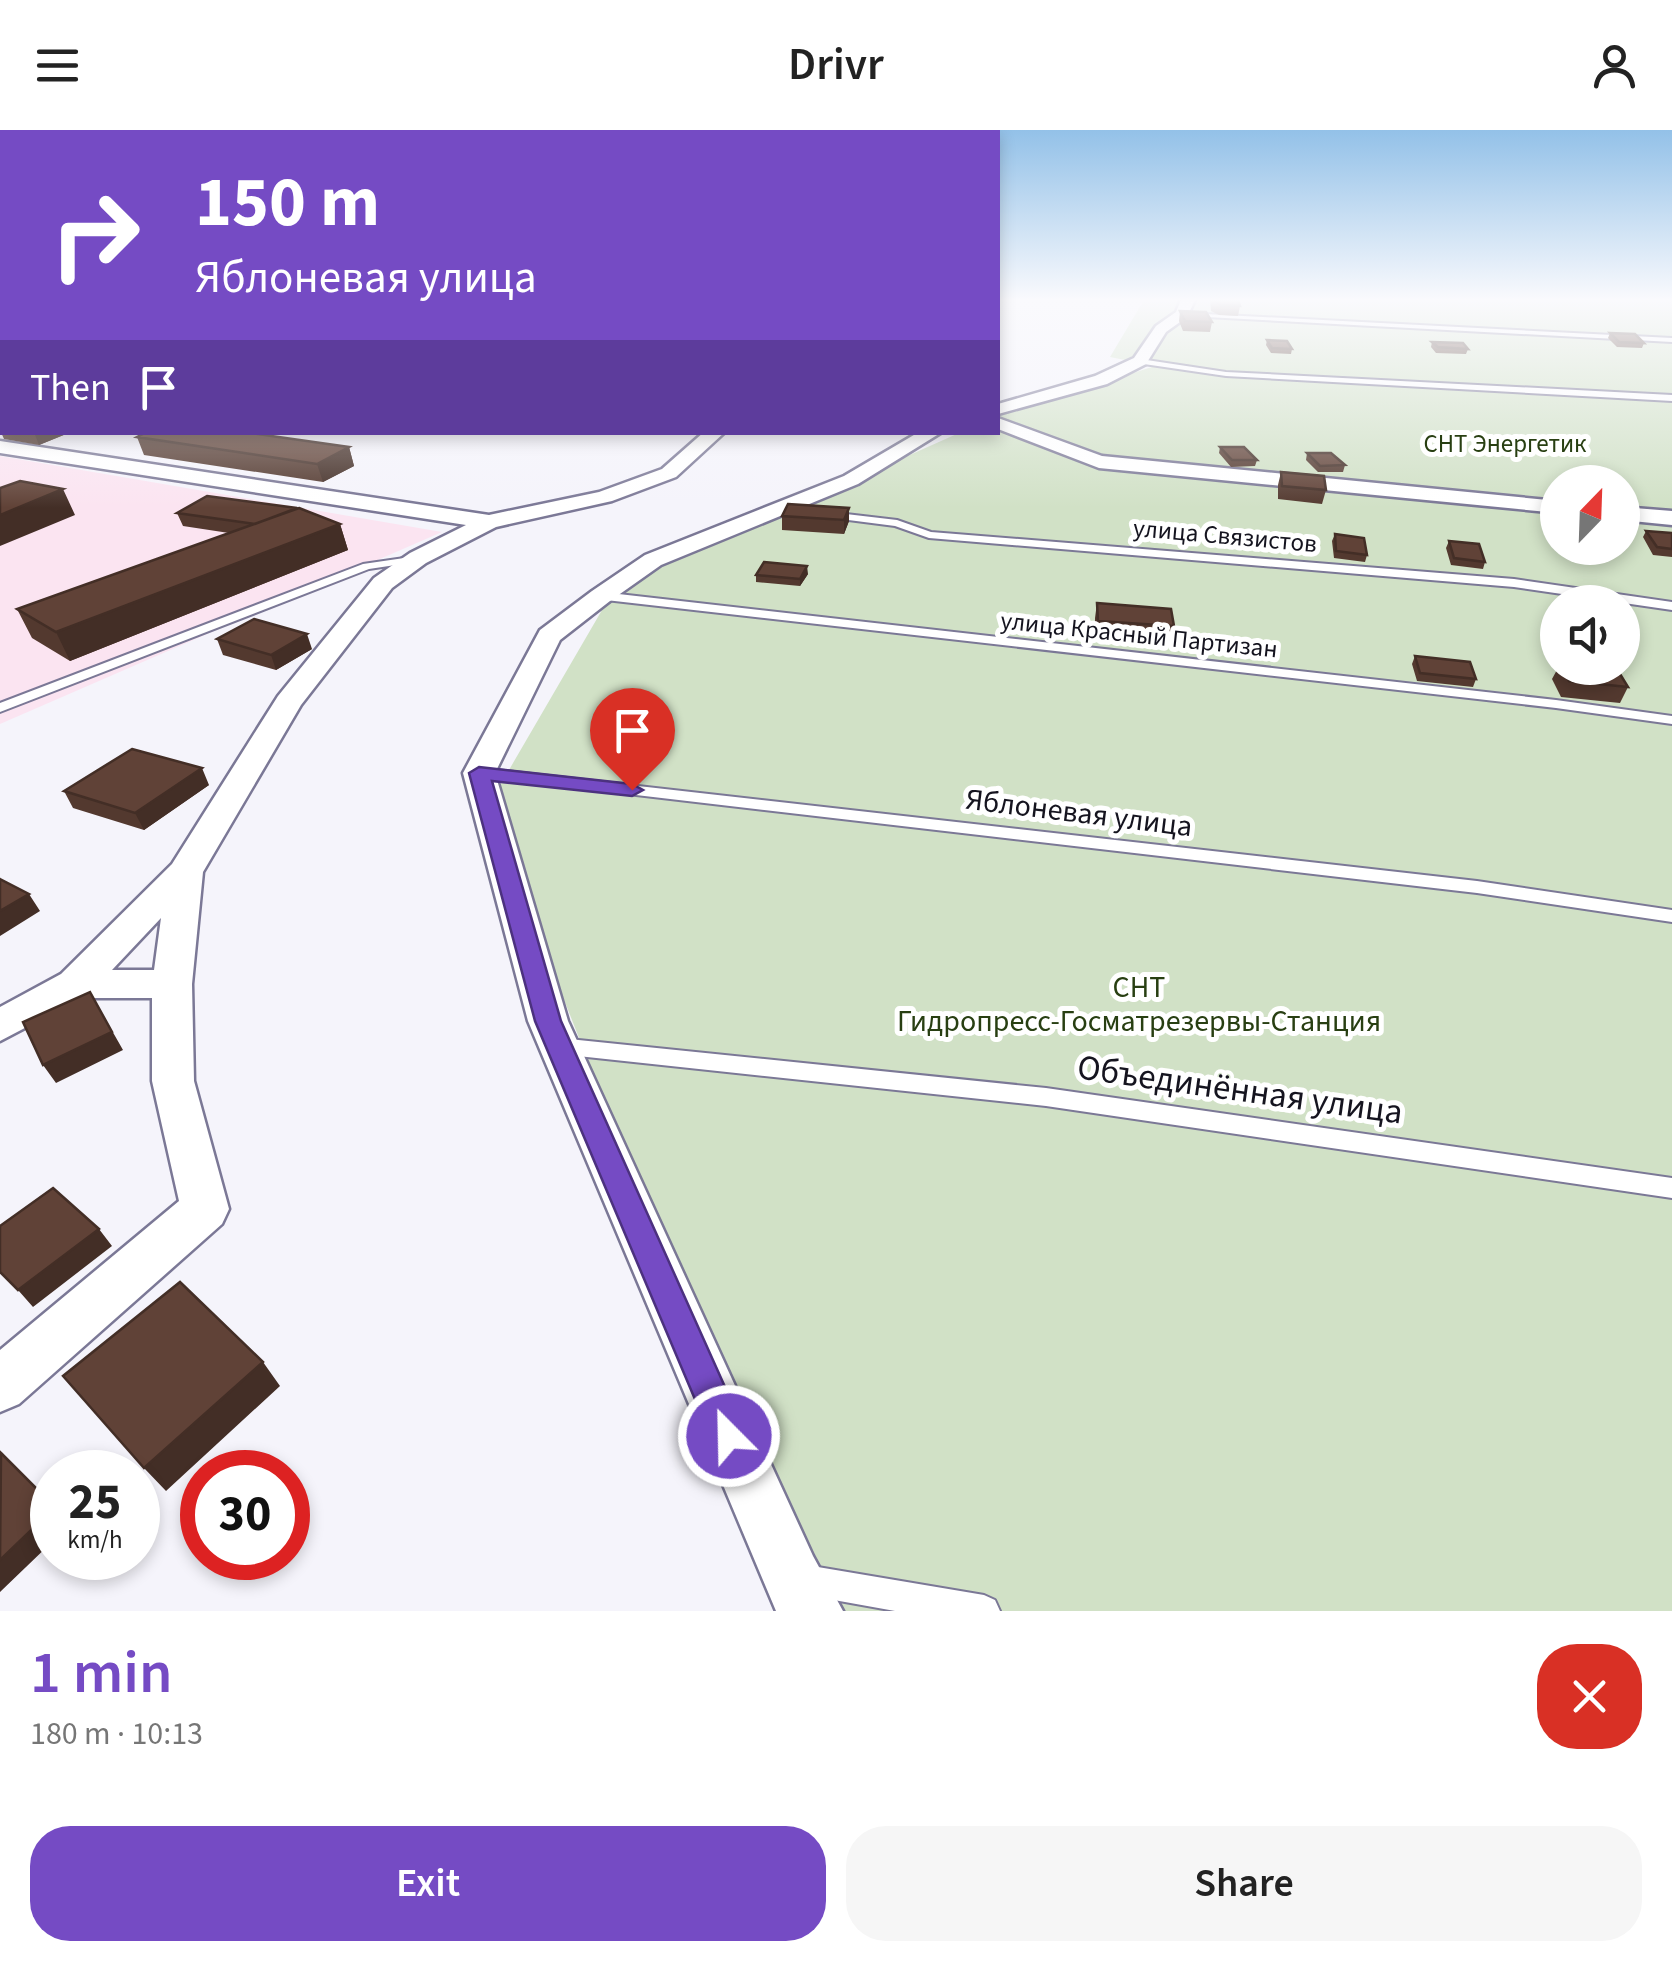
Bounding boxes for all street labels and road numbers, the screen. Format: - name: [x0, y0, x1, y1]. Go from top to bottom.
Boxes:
- street label: улица Связистов: [1132, 510, 1318, 562]
- street label: улица Красный Партизан: [999, 603, 1279, 667]
- street label: Яблоневая улица: [963, 778, 1195, 848]
- street label: Объединённая улица: [1074, 1042, 1406, 1138]

